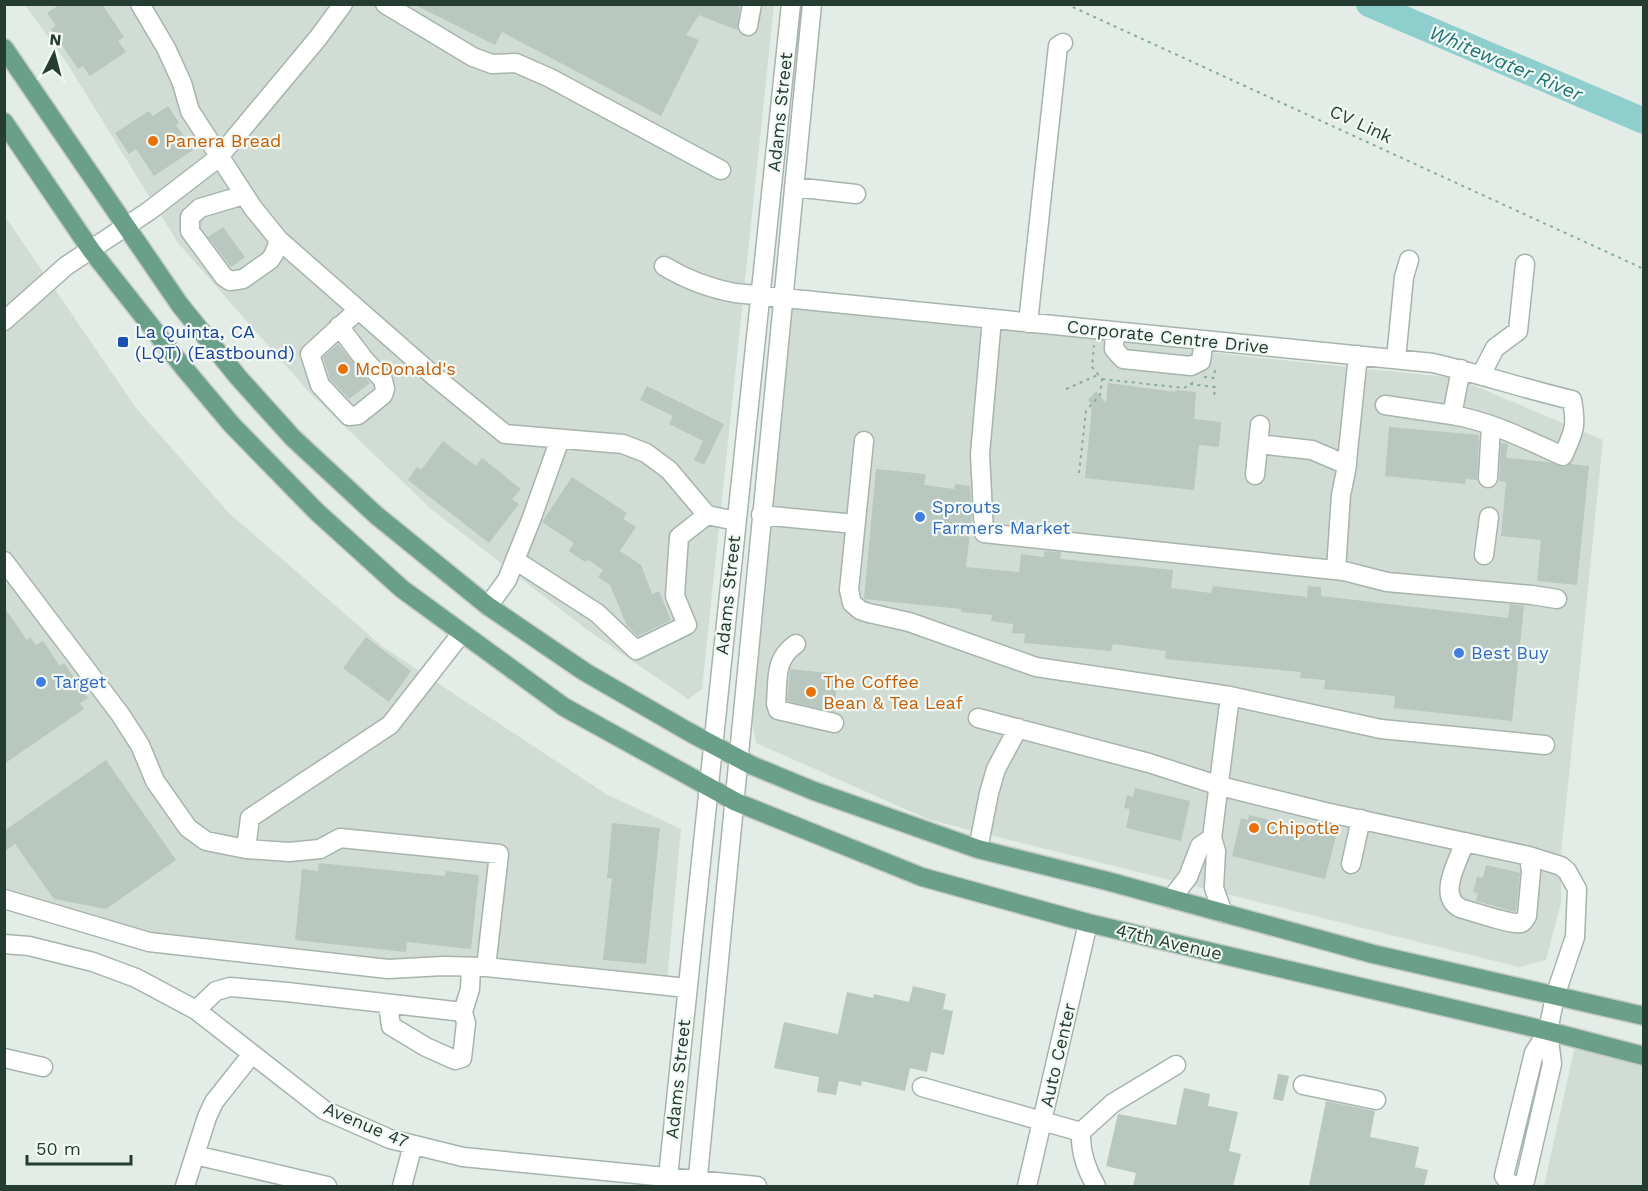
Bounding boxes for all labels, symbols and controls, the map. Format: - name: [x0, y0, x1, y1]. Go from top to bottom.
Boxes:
- water label: Whitewater River: [1426, 20, 1587, 107]
- north arrow: [24, 24, 84, 84]
- text: N: [49, 30, 62, 50]
- street label: Adams Street: [763, 51, 796, 173]
- street label: CV Link: [1327, 100, 1396, 147]
- place label: Panera Bread: [165, 130, 281, 151]
- marker: Panera Bread: [146, 134, 160, 148]
- street label: Corporate Centre Drive: [1066, 315, 1270, 358]
- place label: La Quinta, CA (LQT) (Eastbound): [135, 321, 294, 363]
- marker: La Quinta, CA (LQT) (Eastbound): [116, 335, 130, 349]
- place label: McDonald's: [355, 358, 456, 379]
- marker: McDonald's: [336, 362, 350, 376]
- place label: Sprouts Farmers Market: [932, 496, 1071, 538]
- marker: Sprouts Farmers Market: [913, 510, 927, 524]
- street label: Adams Street: [711, 534, 744, 656]
- place label: Best Buy: [1471, 642, 1549, 663]
- marker: Best Buy: [1452, 646, 1466, 660]
- place label: Target: [53, 671, 107, 692]
- place label: The Coffee Bean & Tea Leaf: [823, 671, 963, 713]
- marker: Target: [34, 675, 48, 689]
- marker: The Coffee Bean & Tea Leaf: [804, 685, 818, 699]
- place label: Chipotle: [1266, 817, 1340, 838]
- marker: Chipotle: [1247, 821, 1261, 835]
- street label: 47th Avenue: [1114, 919, 1224, 964]
- street label: Auto Center: [1035, 1001, 1080, 1109]
- street label: Adams Street: [661, 1018, 694, 1140]
- street label: Avenue 47: [321, 1097, 412, 1152]
- scale bar: [27, 1128, 130, 1166]
- text: 50 m: [36, 1138, 81, 1159]

